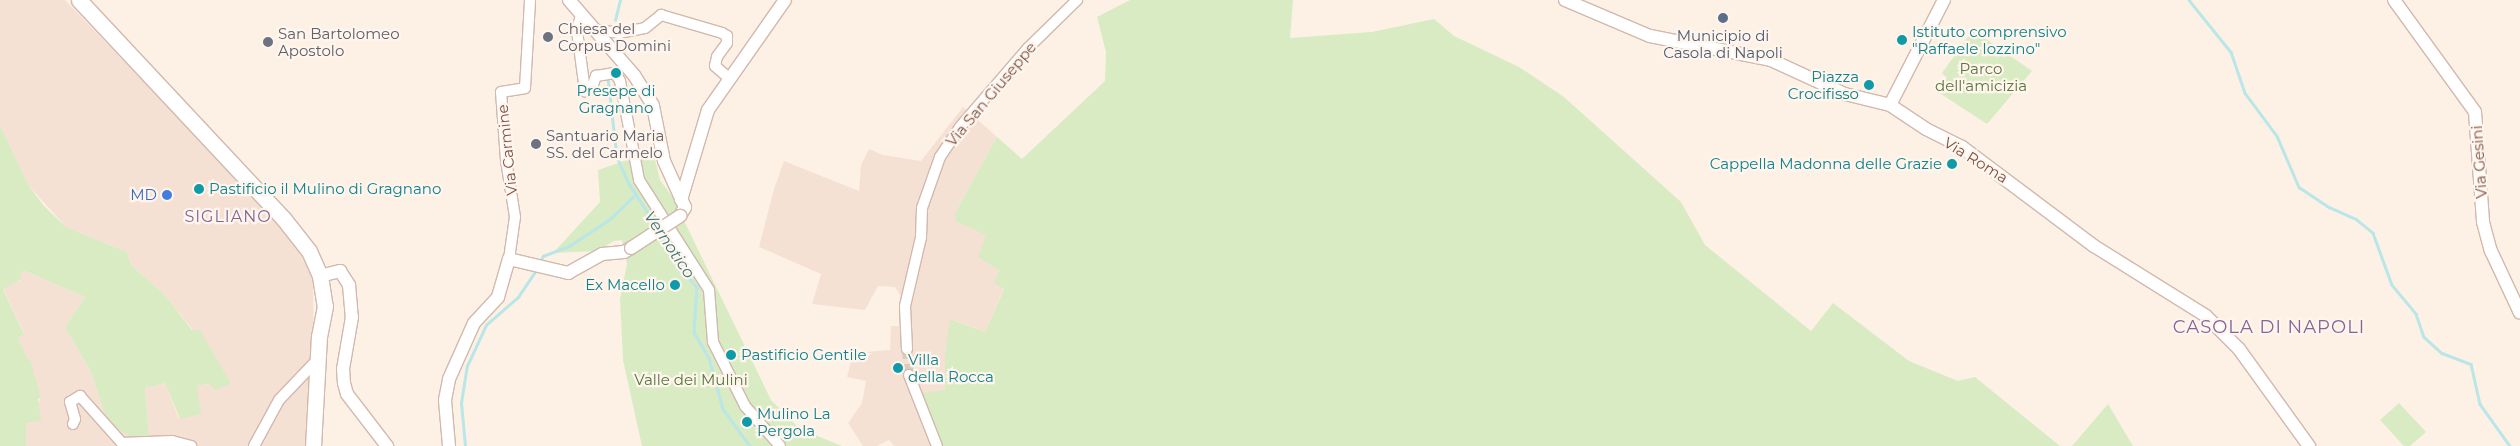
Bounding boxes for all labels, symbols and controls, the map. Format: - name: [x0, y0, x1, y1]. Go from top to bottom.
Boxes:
- marker: Municipio di Casola di Napoli: [1717, 12, 1729, 24]
- place label: Chiesa del Corpus Domini: [558, 19, 671, 54]
- place label: Istituto comprensivo "Raffaele Iozzino": [1912, 22, 2067, 57]
- place label: San Bartolomeo Apostolo: [278, 24, 400, 59]
- place label: Municipio di Casola di Napoli: [1663, 26, 1783, 61]
- marker: Chiesa del Corpus Domini: [542, 31, 554, 43]
- marker: Istituto comprensivo "Raffaele Iozzino": [1896, 34, 1908, 46]
- marker: San Bartolomeo Apostolo: [262, 36, 274, 48]
- street label: Via San Giuseppe: [942, 38, 1040, 150]
- park label: Parco dell'amicizia: [1935, 59, 2027, 94]
- marker: Presepe di Gragnano: [610, 67, 622, 79]
- place label: Piazza Crocifisso: [1788, 67, 1859, 102]
- marker: Piazza Crocifisso: [1863, 79, 1875, 91]
- place label: Presepe di Gragnano: [576, 81, 656, 116]
- street label: Via Carmine: [493, 104, 521, 196]
- street label: Via Gesini: [2467, 125, 2491, 199]
- place label: Santuario Maria SS. del Carmelo: [546, 126, 664, 161]
- street label: Via Roma: [1941, 133, 2011, 187]
- marker: Santuario Maria SS. del Carmelo: [530, 138, 542, 150]
- place label: Cappella Madonna delle Grazie: [1710, 155, 1942, 173]
- marker: Cappella Madonna delle Grazie: [1946, 158, 1958, 170]
- place label: Pastificio il Mulino di Gragnano: [209, 180, 441, 198]
- marker: Pastificio il Mulino di Gragnano: [193, 183, 205, 195]
- place label: MD: [130, 186, 157, 204]
- marker: MD: [161, 189, 173, 201]
- district label: SIGLIANO: [183, 207, 273, 227]
- water label: Vernotico: [640, 208, 698, 282]
- place label: Ex Macello: [585, 276, 665, 294]
- marker: Ex Macello: [669, 279, 681, 291]
- district label: CASOLA DI NAPOLI: [2171, 316, 2367, 338]
- place label: Pastificio Gentile: [741, 346, 867, 364]
- marker: Pastificio Gentile: [725, 349, 737, 361]
- place label: Villa della Rocca: [908, 350, 994, 385]
- marker: Villa della Rocca: [892, 362, 904, 374]
- park label: Valle dei Mulini: [634, 371, 748, 389]
- place label: Mulino La Pergola: [757, 404, 831, 439]
- marker: Mulino La Pergola: [741, 416, 753, 428]

